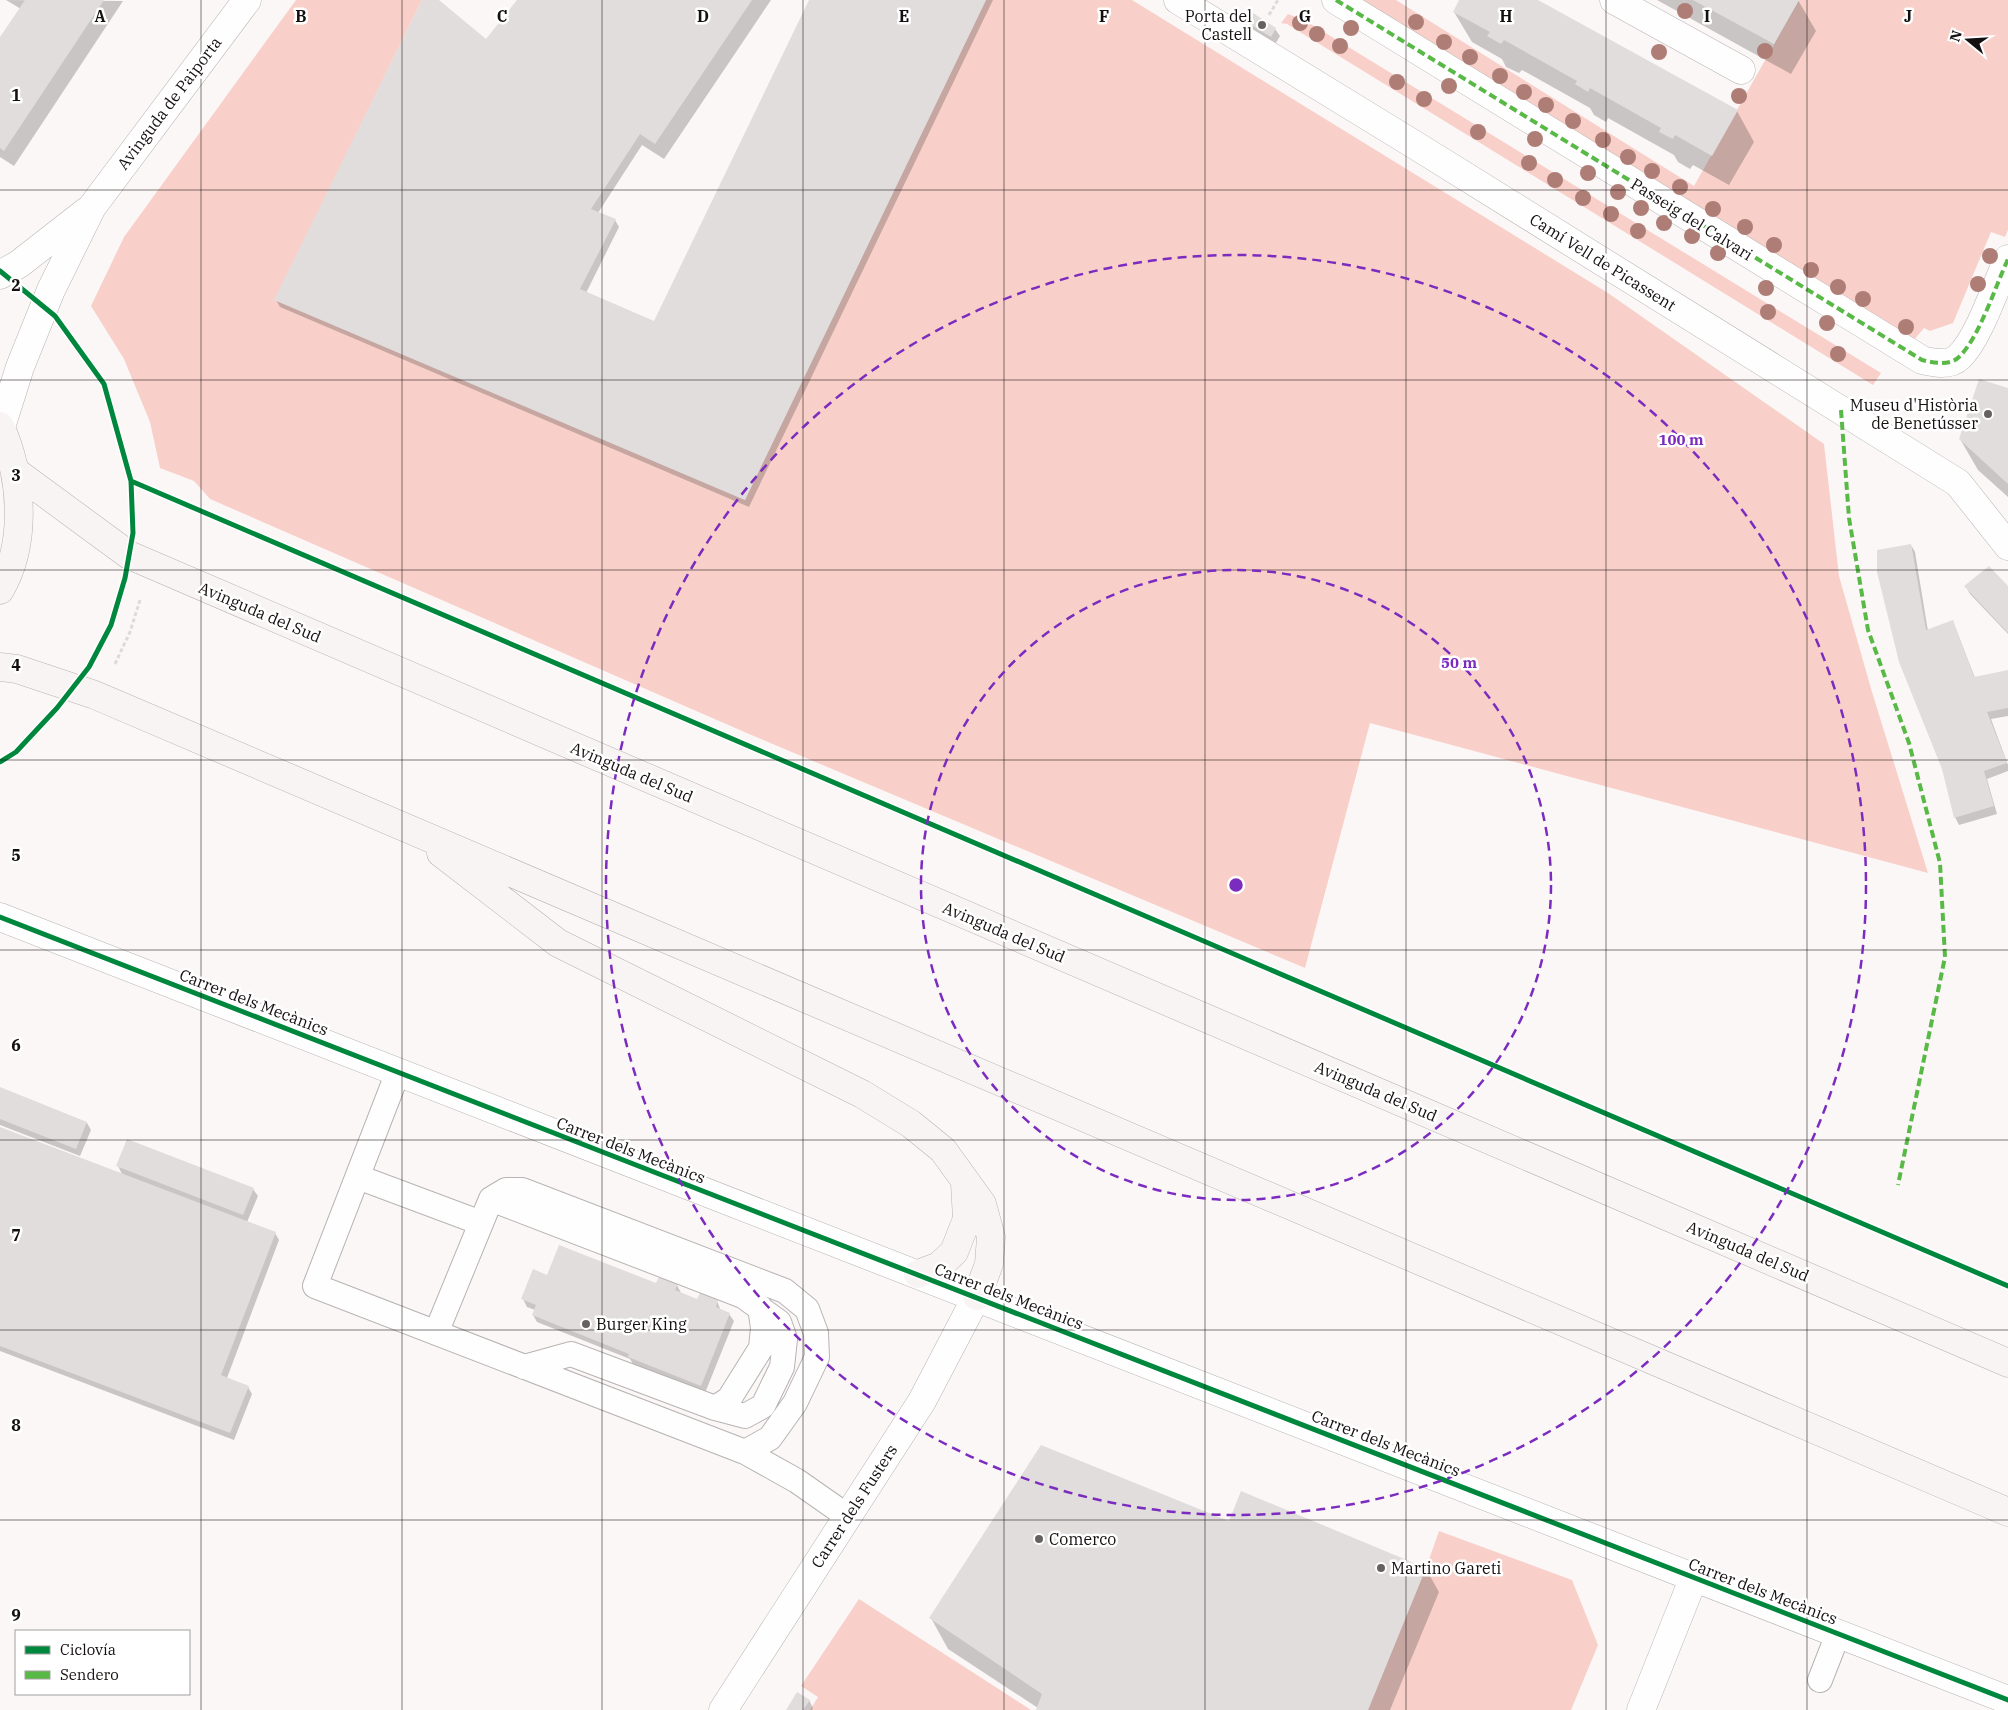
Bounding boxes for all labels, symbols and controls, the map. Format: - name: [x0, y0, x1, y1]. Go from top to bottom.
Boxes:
- text: A: [94, 6, 106, 26]
- text: B: [295, 6, 307, 26]
- text: C: [497, 6, 507, 26]
- text: D: [697, 6, 709, 26]
- text: E: [899, 6, 909, 26]
- text: F: [1099, 6, 1109, 26]
- place label: Porta del Castell: [1185, 6, 1252, 44]
- text: G: [1299, 6, 1311, 26]
- text: H: [1500, 6, 1513, 26]
- text: I: [1704, 6, 1710, 26]
- text: J: [1904, 6, 1912, 26]
- north arrow: [1943, 15, 1993, 65]
- marker: Porta del Castell: [1256, 19, 1268, 31]
- text: N: [1945, 28, 1966, 44]
- street label: Avinguda de Paiporta: [112, 32, 226, 173]
- text: 1: [11, 85, 21, 105]
- street label: Passeig del Calvari: [1627, 173, 1757, 265]
- street label: Camí Vell de Picassent: [1526, 209, 1680, 315]
- text: 2: [11, 275, 21, 295]
- place label: Museu d'Història de Benetússer: [1850, 395, 1978, 433]
- marker: Museu d'Història de Benetússer: [1982, 408, 1994, 420]
- text: 100 m: [1658, 430, 1704, 449]
- text: 3: [11, 465, 21, 485]
- street label: Avinguda del Sud: [196, 577, 324, 647]
- text: 50 m: [1441, 653, 1477, 672]
- text: 4: [11, 655, 21, 675]
- street label: Avinguda del Sud: [568, 737, 696, 807]
- text: 5: [11, 845, 21, 865]
- centre of rings: [1227, 876, 1245, 894]
- street label: Avinguda del Sud: [940, 897, 1068, 967]
- street label: Carrer dels Mecànics: [177, 964, 331, 1040]
- text: 6: [11, 1035, 21, 1055]
- street label: Avinguda del Sud: [1312, 1056, 1440, 1126]
- street label: Carrer dels Mecànics: [554, 1112, 708, 1188]
- street label: Avinguda del Sud: [1684, 1216, 1812, 1286]
- text: 7: [11, 1225, 21, 1245]
- street label: Carrer dels Mecànics: [932, 1258, 1086, 1334]
- place label: Burger King: [596, 1314, 687, 1334]
- marker: Burger King: [580, 1318, 592, 1330]
- street label: Carrer dels Mecànics: [1309, 1405, 1463, 1481]
- text: 8: [11, 1415, 21, 1435]
- street label: Carrer dels Fusters: [807, 1440, 901, 1572]
- place label: Comerco: [1049, 1529, 1116, 1549]
- marker: Comerco: [1033, 1533, 1045, 1545]
- street label: Carrer dels Mecànics: [1686, 1553, 1840, 1629]
- place label: Martino Gareti: [1391, 1558, 1501, 1578]
- marker: Martino Gareti: [1375, 1562, 1387, 1574]
- text: 9: [11, 1605, 21, 1625]
- legend: [15, 1630, 190, 1695]
- text: Ciclovía: [60, 1640, 116, 1659]
- text: Sendero: [60, 1665, 119, 1684]

